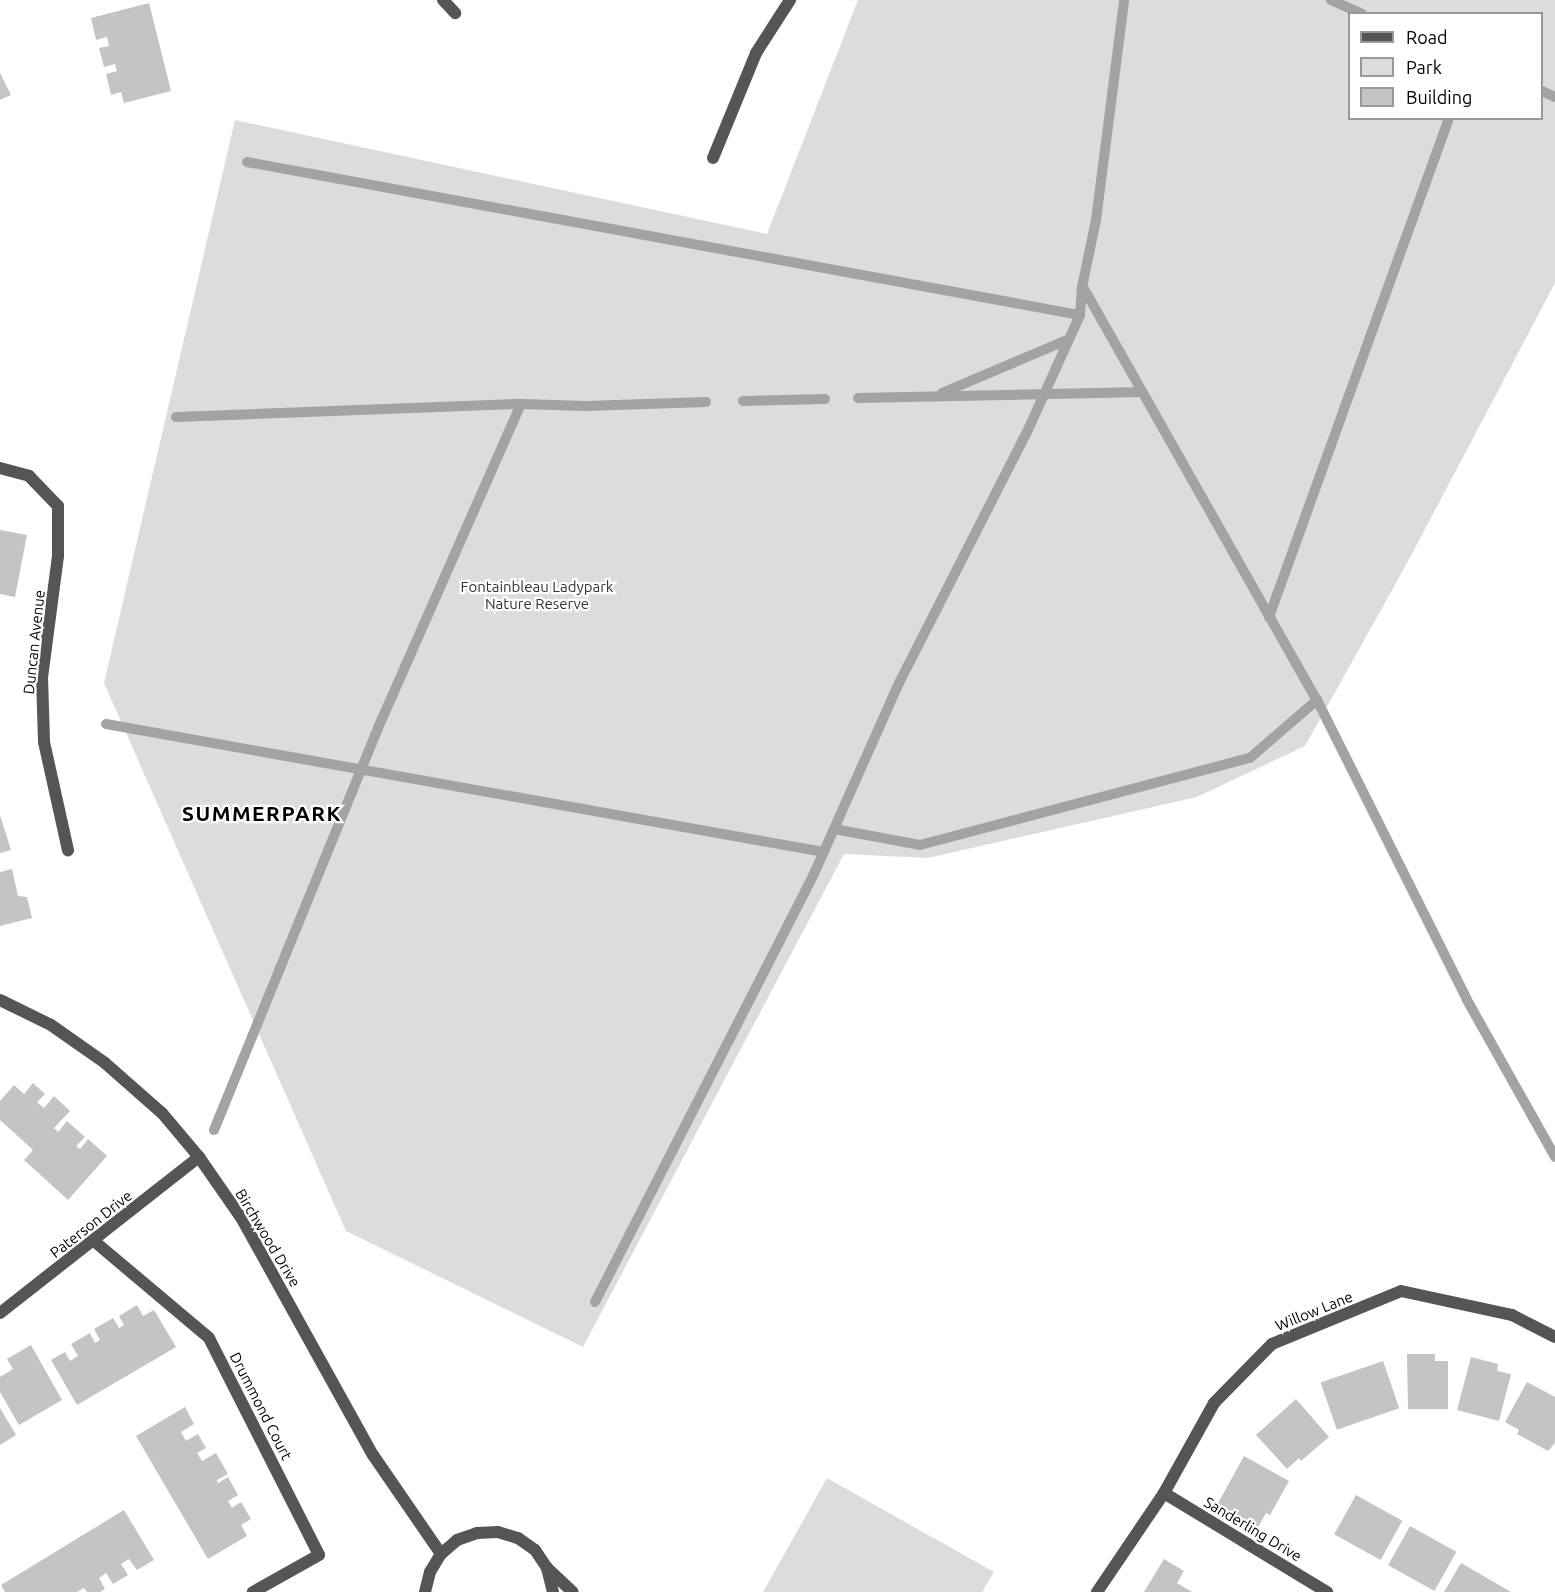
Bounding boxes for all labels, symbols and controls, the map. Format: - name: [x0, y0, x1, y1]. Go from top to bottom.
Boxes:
- legend: [1348, 12, 1543, 120]
- text: Road: [1406, 27, 1448, 47]
- text: Park: [1406, 57, 1442, 77]
- text: Building: [1406, 87, 1472, 107]
- park label: Fontainbleau Ladypark Nature Reserve: [461, 577, 613, 612]
- street label: Duncan Avenue: [20, 589, 48, 695]
- district label: SUMMERPARK: [182, 800, 342, 826]
- street label: Paterson Drive: [46, 1186, 136, 1262]
- street label: Birchwood Drive: [232, 1186, 304, 1290]
- street label: Willow Lane: [1273, 1287, 1355, 1335]
- street label: Drummond Court: [226, 1349, 296, 1463]
- street label: Sanderling Drive: [1201, 1493, 1305, 1565]

